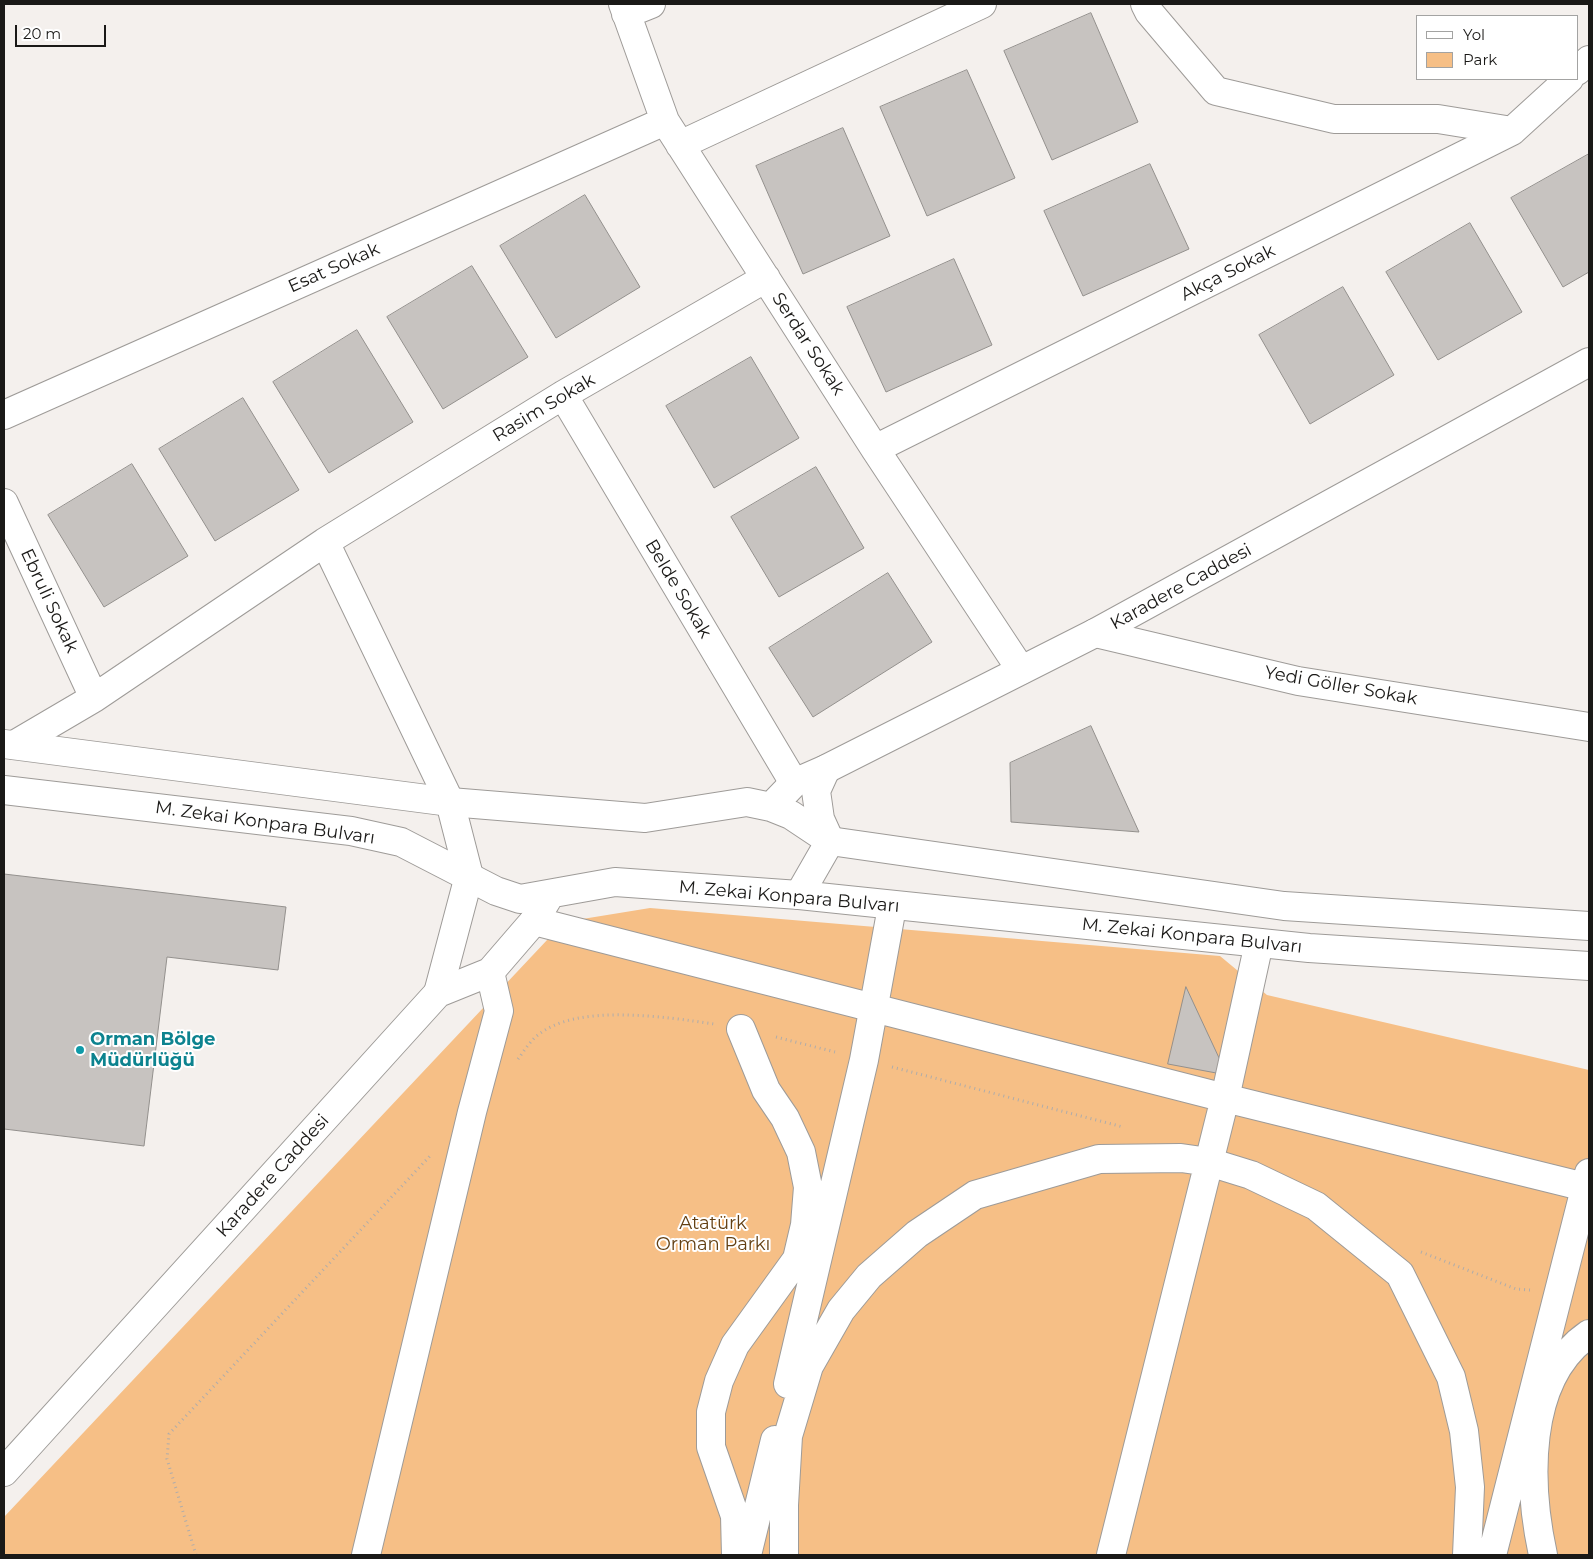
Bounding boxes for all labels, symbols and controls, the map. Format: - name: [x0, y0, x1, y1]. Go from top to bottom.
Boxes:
- scale bar: [18, 15, 109, 47]
- legend: [1416, 15, 1578, 80]
- text: 20 m: [23, 24, 61, 43]
- text: Yol: [1463, 25, 1485, 44]
- text: Park: [1463, 50, 1497, 69]
- street label: Esat Sokak: [285, 238, 383, 298]
- street label: Akça Sokak: [1177, 240, 1279, 306]
- street label: Serdar Sokak: [767, 289, 849, 399]
- street label: Rasim Sokak: [489, 369, 599, 447]
- street label: Belde Sokak: [640, 536, 716, 642]
- street label: Karadere Caddesi: [1107, 539, 1255, 635]
- street label: Ebruli Sokak: [15, 546, 83, 656]
- street label: Yedi Göller Sokak: [1263, 662, 1419, 710]
- street label: M. Zekai Konpara Bulvarı: [154, 797, 376, 849]
- street label: M. Zekai Konpara Bulvarı: [678, 877, 900, 917]
- street label: M. Zekai Konpara Bulvarı: [1081, 914, 1303, 958]
- place label: Orman Bölge Müdürlüğü: [90, 1029, 215, 1072]
- marker: Orman Bölge Müdürlüğü: [74, 1044, 86, 1056]
- street label: Karadere Caddesi: [212, 1110, 334, 1242]
- park label: Atatürk Orman Parkı: [656, 1213, 770, 1256]

